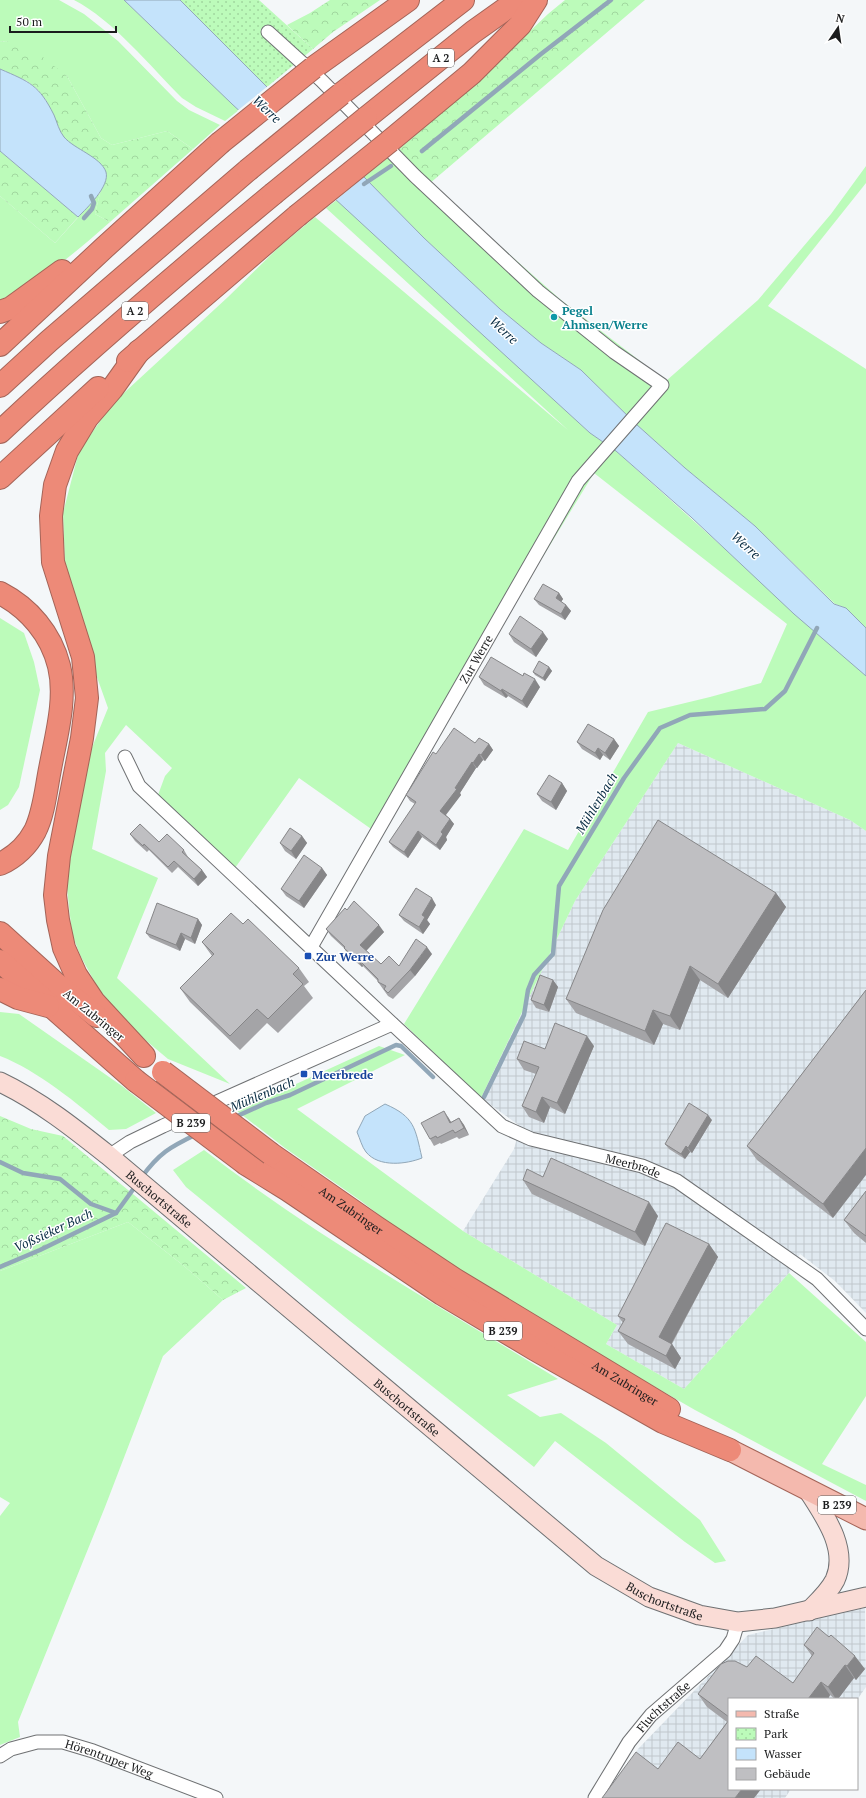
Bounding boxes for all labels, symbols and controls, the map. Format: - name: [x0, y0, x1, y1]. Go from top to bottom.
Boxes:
- scale bar: [10, 8, 116, 34]
- north arrow: [818, 8, 858, 48]
- text: N: [835, 10, 847, 26]
- text: 50 m: [16, 14, 43, 29]
- road number: A 2: [428, 49, 454, 67]
- water label: Werre: [249, 91, 285, 127]
- road number: A 2: [122, 302, 148, 320]
- place label: Pegel Ahmsen/Werre: [562, 303, 649, 332]
- water label: Werre: [486, 312, 522, 348]
- marker: Pegel Ahmsen/Werre: [549, 312, 559, 322]
- water label: Werre: [728, 527, 764, 563]
- street label: Zur Werre: [456, 632, 496, 686]
- water label: Mühlenbach: [570, 769, 621, 838]
- place label: Zur Werre: [316, 949, 375, 964]
- marker: Zur Werre: [303, 951, 313, 961]
- street label: Am Zubringer: [60, 986, 128, 1045]
- place label: Meerbrede: [312, 1067, 374, 1082]
- marker: Meerbrede: [299, 1069, 309, 1079]
- water label: Mühlenbach: [226, 1072, 297, 1116]
- road number: B 239: [172, 1114, 210, 1132]
- street label: Meerbrede: [604, 1150, 663, 1181]
- street label: Buschortstraße: [123, 1166, 196, 1231]
- street label: Am Zubringer: [317, 1182, 387, 1238]
- water label: Voßsieker Bach: [11, 1204, 95, 1256]
- road number: B 239: [484, 1322, 522, 1340]
- street label: Am Zubringer: [590, 1357, 662, 1409]
- street label: Buschortstraße: [371, 1375, 443, 1439]
- road number: B 239: [818, 1496, 856, 1514]
- street label: Buschortstraße: [624, 1578, 704, 1623]
- street label: Fluchtstraße: [633, 1677, 693, 1735]
- legend: [728, 1698, 858, 1790]
- text: Straße: [764, 1706, 799, 1721]
- text: Park: [764, 1726, 789, 1741]
- street label: Hörentruper Weg: [64, 1736, 156, 1781]
- text: Wasser: [764, 1746, 802, 1761]
- text: Gebäude: [764, 1766, 810, 1781]

